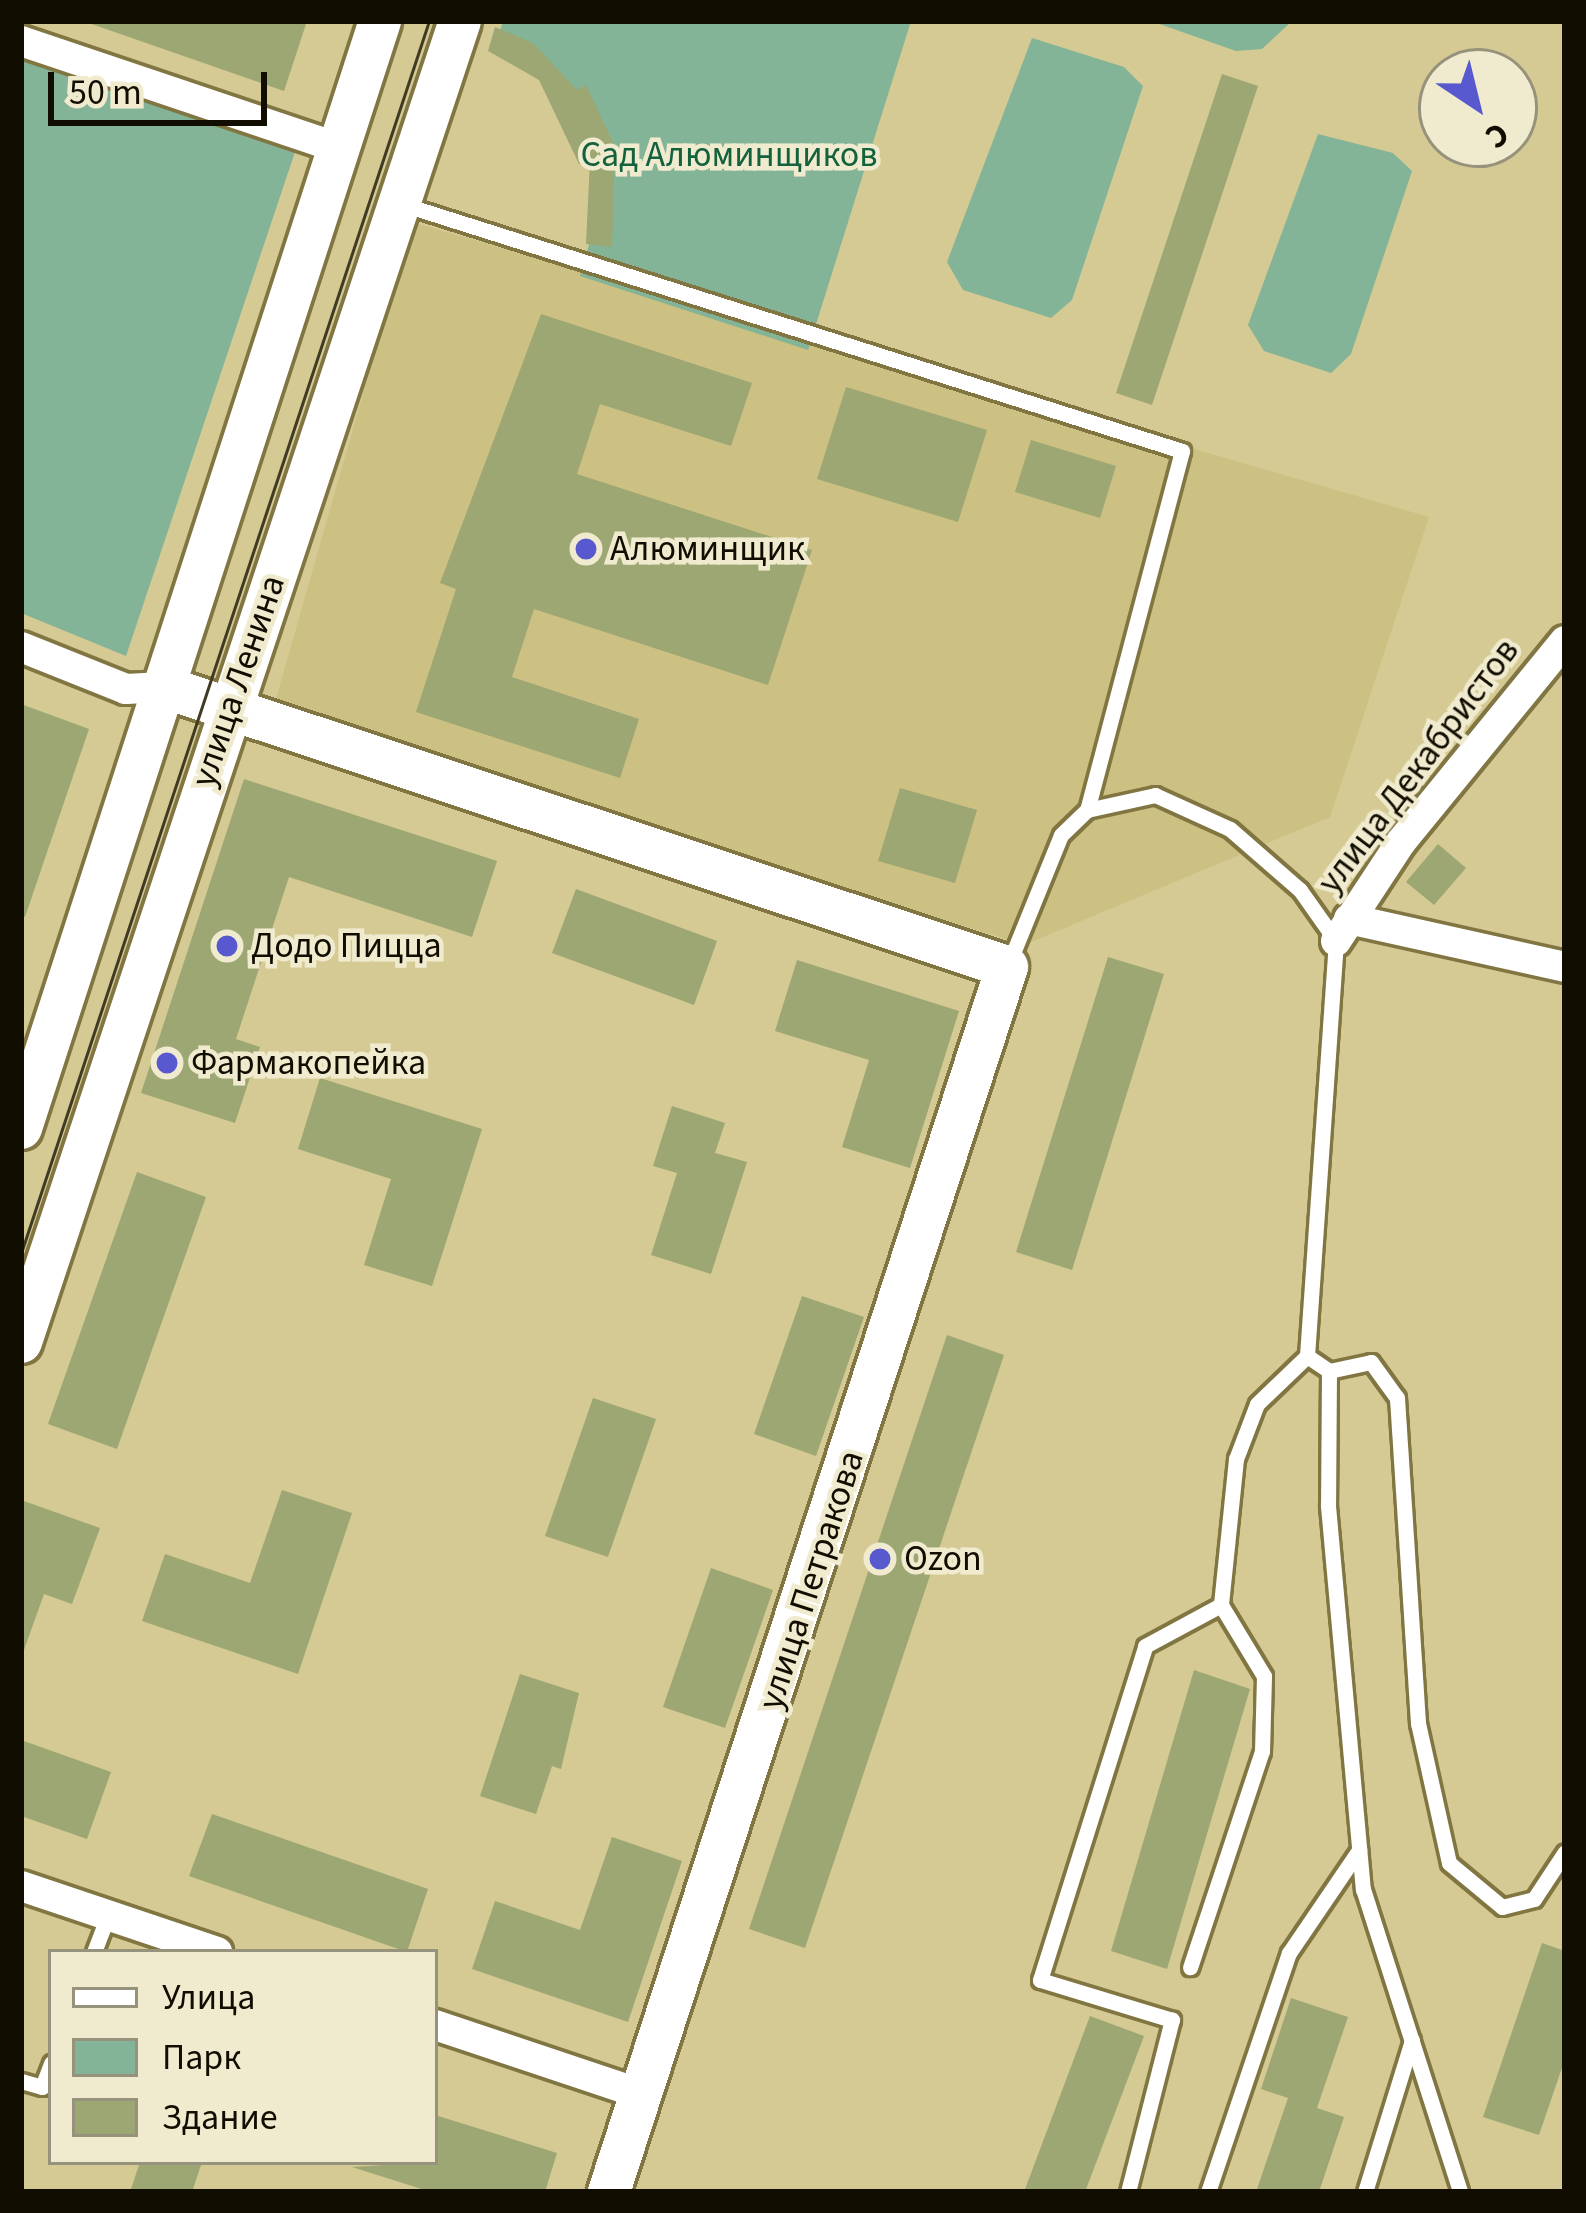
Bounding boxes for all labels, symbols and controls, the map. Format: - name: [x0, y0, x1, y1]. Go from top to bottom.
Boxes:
- scale bar: [54, 48, 273, 122]
- north arrow: [1418, 48, 1538, 168]
- text: 50 m: [69, 67, 142, 118]
- text: С: [1476, 111, 1519, 160]
- park label: Сад Алюминщиков: [580, 133, 878, 177]
- place label: Алюминщик: [610, 527, 805, 571]
- marker: Алюминщик: [573, 536, 599, 562]
- street label: улица Ленина: [182, 569, 294, 793]
- street label: улица Декабристов: [1308, 630, 1528, 902]
- place label: Додо Пицца: [251, 924, 442, 968]
- marker: Додо Пицца: [214, 933, 240, 959]
- place label: Фармакопейка: [191, 1041, 426, 1085]
- marker: Фармакопейка: [154, 1050, 180, 1076]
- street label: улица Петракова: [749, 1445, 873, 1715]
- place label: Ozon: [904, 1537, 982, 1581]
- marker: Ozon: [867, 1546, 893, 1572]
- legend: [48, 1949, 438, 2165]
- text: Улица: [162, 1972, 255, 2023]
- text: Парк: [162, 2032, 241, 2083]
- text: Здание: [162, 2092, 278, 2143]

